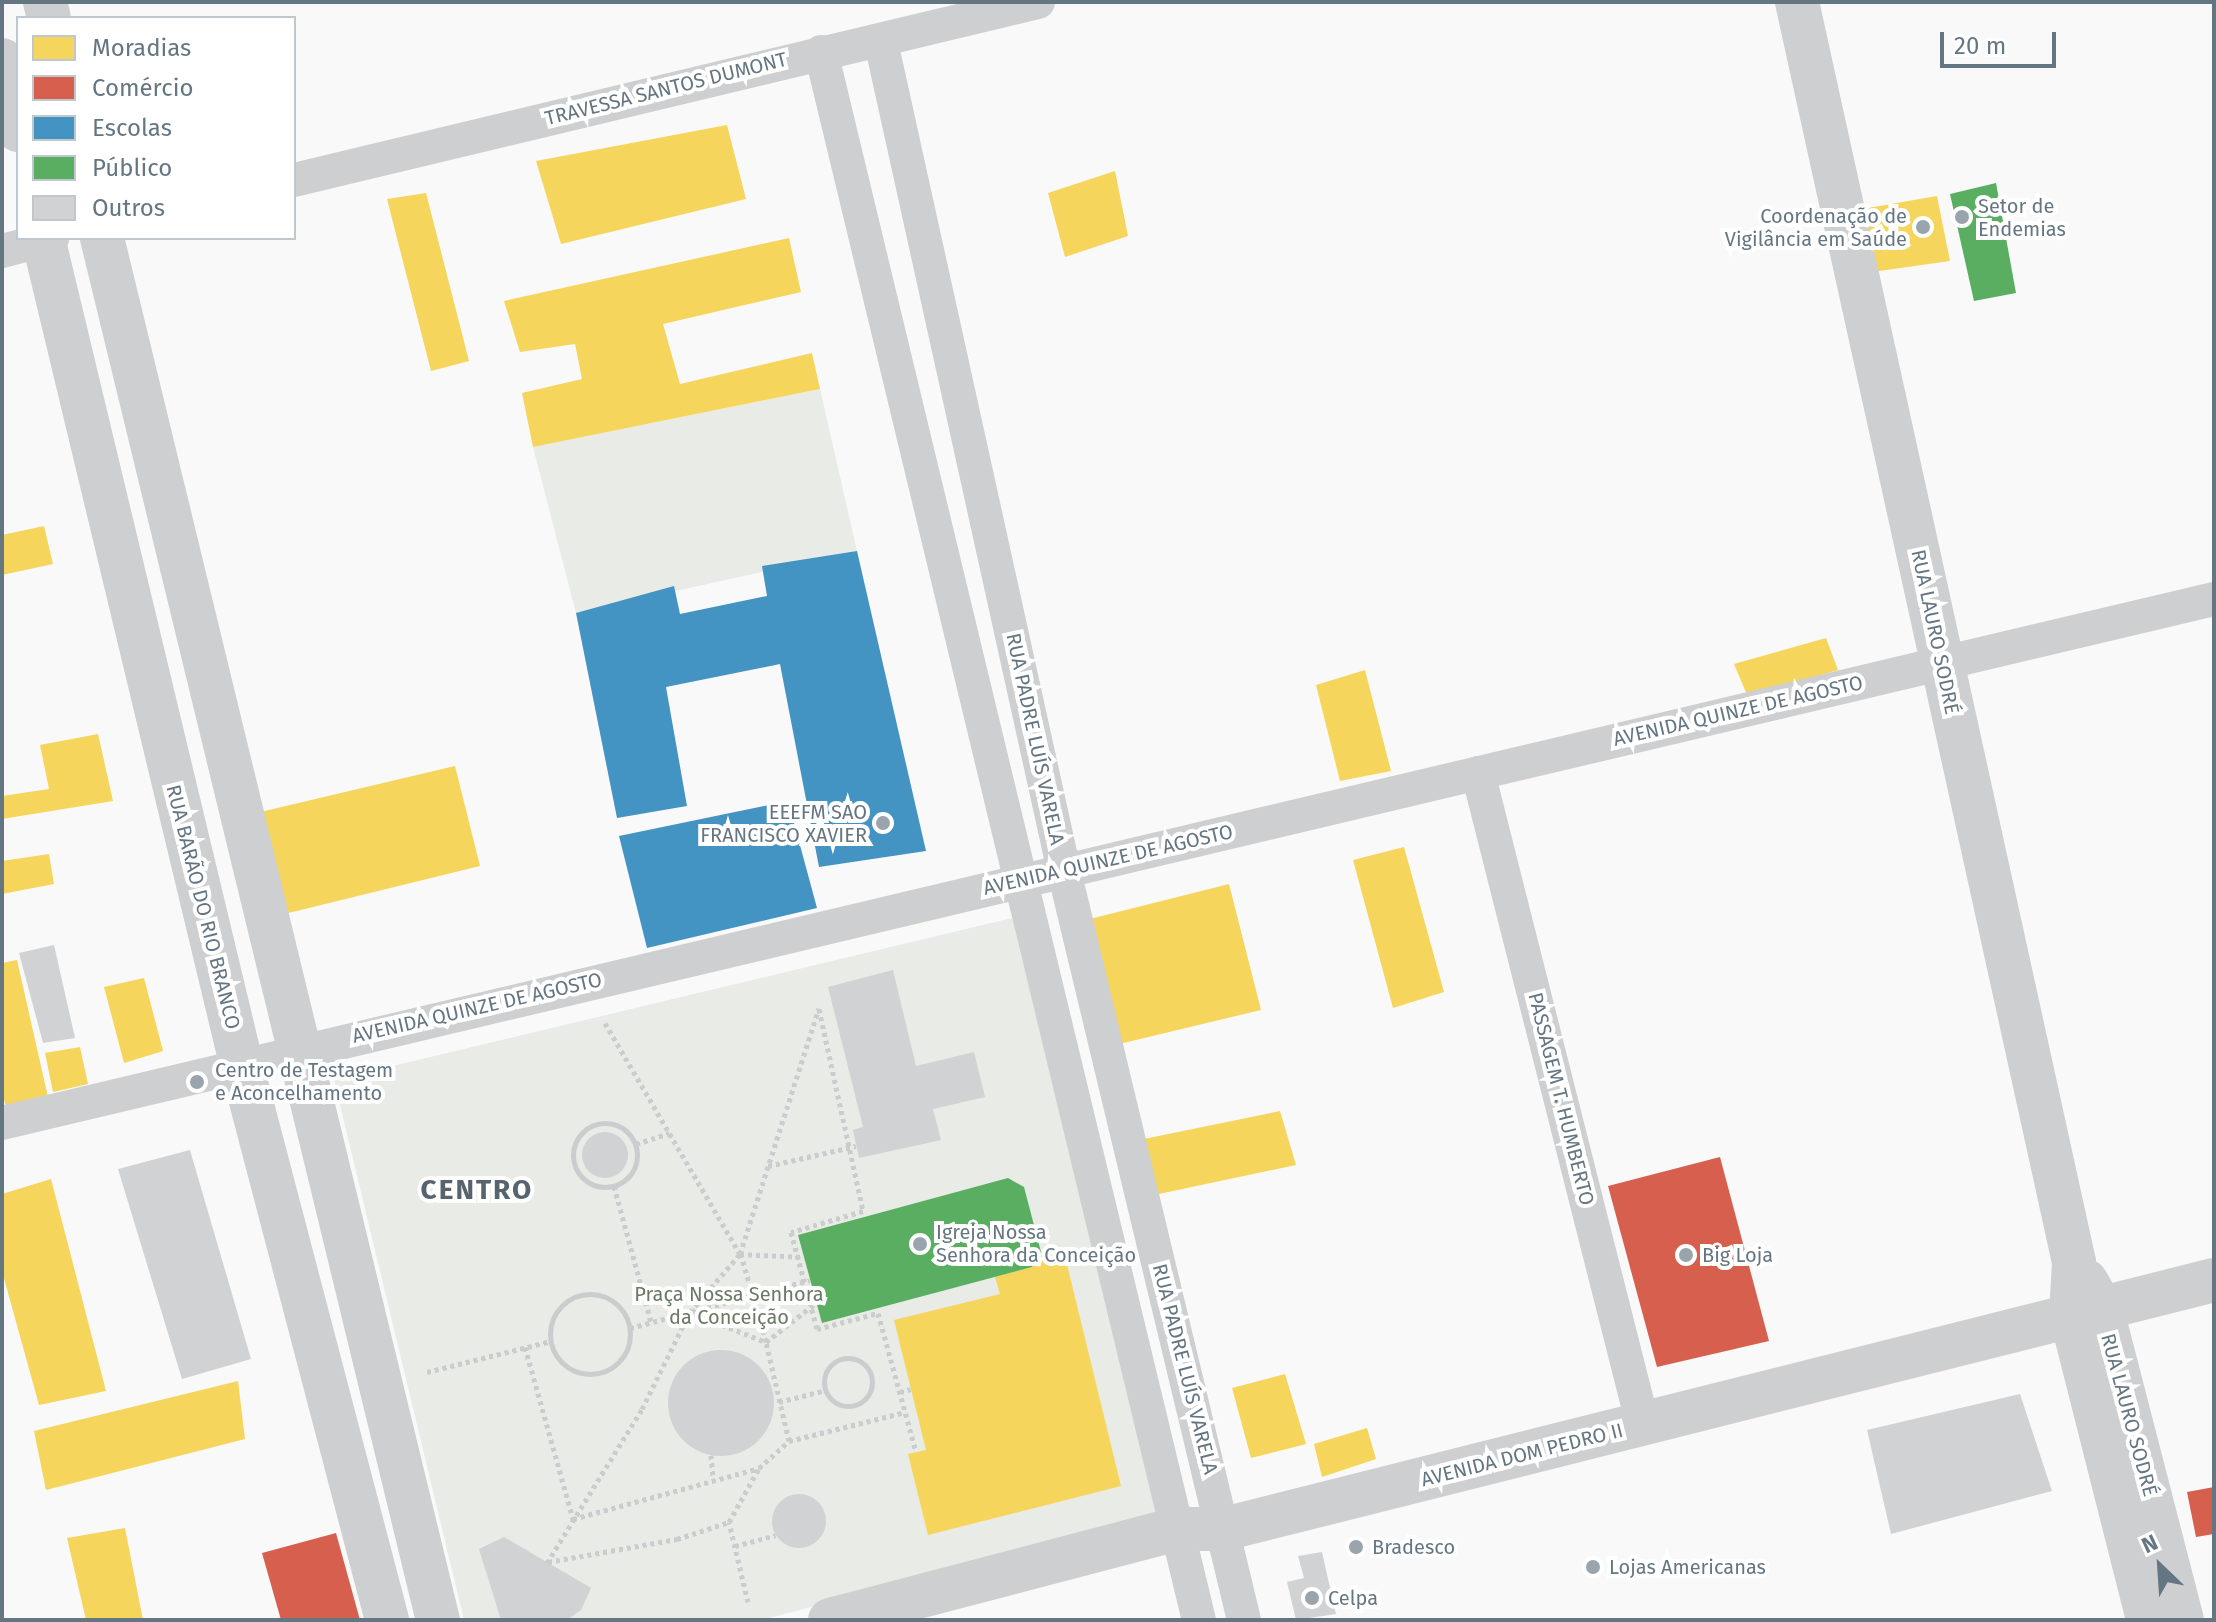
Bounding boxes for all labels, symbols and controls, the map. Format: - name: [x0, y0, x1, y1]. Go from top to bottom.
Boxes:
- legend: [16, 16, 296, 240]
- scale bar: [1944, 16, 2060, 66]
- text: 20 m: [1954, 32, 2006, 60]
- text: Moradias: [92, 34, 191, 62]
- street label: TRAVESSA SANTOS DUMONT: [543, 47, 789, 131]
- text: Comércio: [92, 74, 193, 102]
- text: Escolas: [92, 114, 172, 142]
- text: Público: [92, 154, 172, 182]
- text: Outros: [92, 194, 165, 222]
- place label: Setor de Endemias: [1978, 194, 2066, 241]
- place label: Coordenação de Vigilância em Saúde: [1725, 204, 1907, 251]
- marker: Setor de Endemias: [1953, 208, 1971, 226]
- marker: Coordenação de Vigilância em Saúde: [1914, 218, 1932, 236]
- street label: RUA LAURO SODRÉ: [1906, 547, 1964, 717]
- street label: RUA PADRE LUÍS VARELA: [1001, 631, 1069, 847]
- street label: AVENIDA QUINZE DE AGOSTO: [1611, 671, 1865, 751]
- street label: RUA BARÃO DO RIO BRANCO: [161, 782, 245, 1032]
- place label: EEEFM SAO FRANCISCO XAVIER: [700, 800, 867, 847]
- marker: EEEFM SAO FRANCISCO XAVIER: [874, 814, 892, 832]
- street label: AVENIDA QUINZE DE AGOSTO: [981, 820, 1235, 900]
- street label: AVENIDA QUINZE DE AGOSTO: [350, 968, 604, 1048]
- street label: PASSAGEM T. HUMBERTO: [1523, 990, 1599, 1208]
- place label: Centro de Testagem e Aconcelhamento: [215, 1058, 393, 1105]
- marker: Centro de Testagem e Aconcelhamento: [186, 1071, 208, 1093]
- district label: CENTRO: [421, 1173, 533, 1207]
- place label: Igreja Nossa Senhora da Conceição: [936, 1220, 1136, 1267]
- marker: Igreja Nossa Senhora da Conceição: [911, 1235, 929, 1253]
- place label: Big Loja: [1702, 1243, 1773, 1267]
- marker: Big Loja: [1677, 1246, 1695, 1264]
- street label: RUA PADRE LUÍS VARELA: [1147, 1261, 1223, 1477]
- park label: Praça Nossa Senhora da Conceição: [634, 1283, 824, 1330]
- street label: RUA LAURO SODRÉ: [2096, 1331, 2162, 1499]
- street label: AVENIDA DOM PEDRO II: [1418, 1418, 1626, 1492]
- north arrow: [2120, 1526, 2200, 1606]
- text: N: [2137, 1528, 2162, 1559]
- place label: Bradesco: [1372, 1535, 1455, 1559]
- marker: Bradesco: [1347, 1538, 1365, 1556]
- place label: Lojas Americanas: [1609, 1555, 1766, 1579]
- marker: Lojas Americanas: [1584, 1558, 1602, 1576]
- place label: Celpa: [1328, 1586, 1378, 1610]
- marker: Celpa: [1303, 1589, 1321, 1607]

